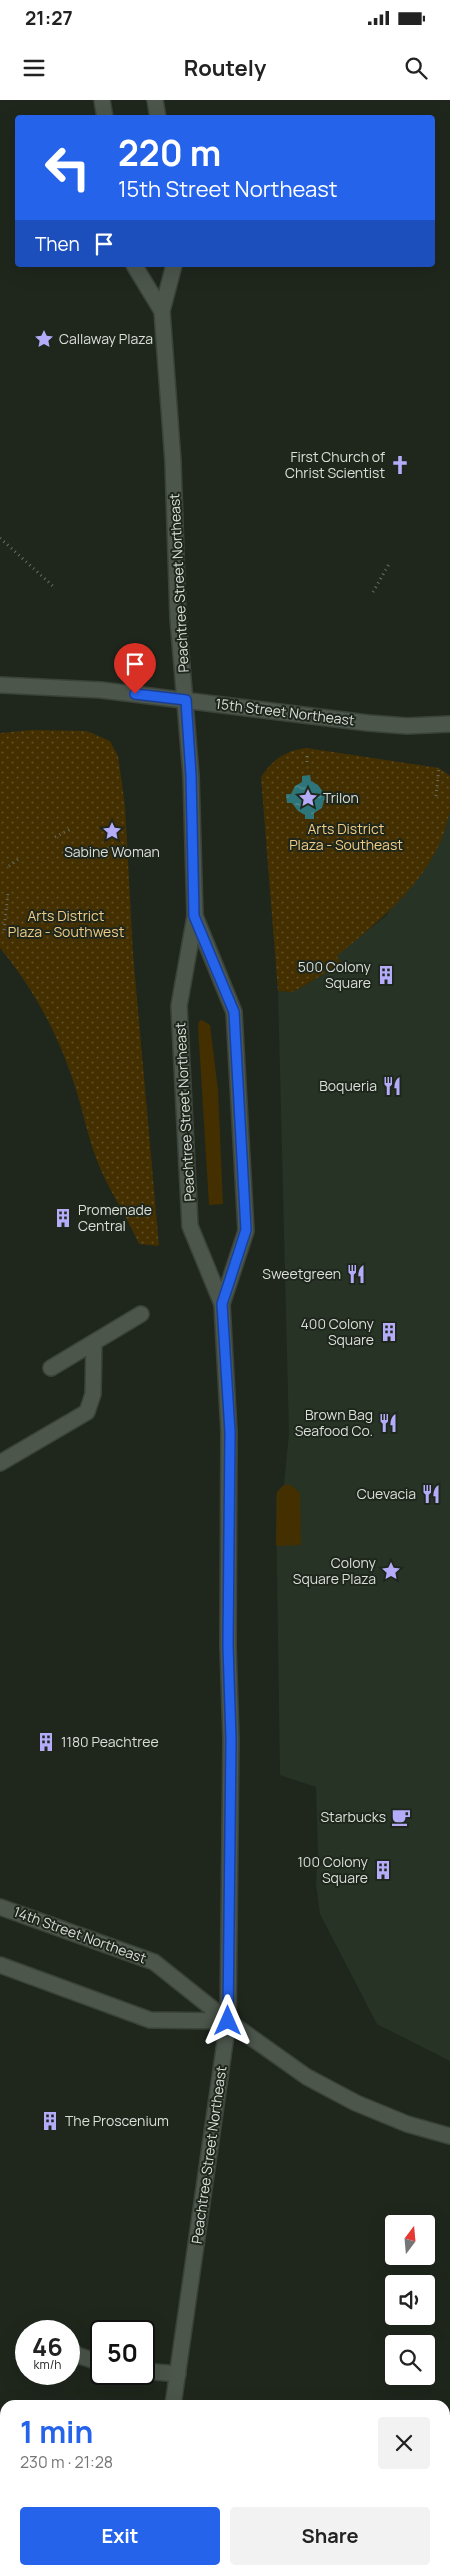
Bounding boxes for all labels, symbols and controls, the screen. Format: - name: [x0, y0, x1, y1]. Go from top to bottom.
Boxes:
- text: 21:27: [25, 5, 73, 31]
- text: Routely: [184, 53, 266, 83]
- icon: menu: [20, 54, 48, 82]
- icon: search: [402, 54, 430, 82]
- text: 220 m: [118, 129, 221, 177]
- icon: left: [35, 135, 100, 200]
- text: 15th Street Northeast: [118, 174, 338, 204]
- icon: arrive: [90, 230, 118, 258]
- text: Then: [35, 231, 80, 257]
- place icon: Callaway Plaza: [33, 328, 55, 350]
- place label: Callaway Plaza: [59, 329, 153, 348]
- place label: First Church of Christ Scientist: [285, 447, 385, 482]
- church icon: First Church of Christ Scientist: [389, 454, 411, 476]
- street label: Peachtree Street Northeast: [164, 493, 193, 673]
- pin: [114, 643, 156, 694]
- icon: arrive: [121, 650, 149, 678]
- street label: 15th Street Northeast: [215, 694, 356, 729]
- place icon: Trilon: [297, 787, 319, 809]
- place label: Trilon: [323, 788, 359, 807]
- park label: Arts District Plaza - Southeast: [289, 819, 403, 854]
- place icon: Sabine Woman: [101, 820, 123, 842]
- place label: Sabine Woman: [64, 842, 160, 861]
- park label: Arts District Plaza - Southwest: [8, 906, 125, 941]
- place label: 500 Colony Square: [298, 957, 372, 992]
- building icon: 500 Colony Square: [375, 964, 397, 986]
- street label: Peachtree Street Northeast: [170, 1022, 199, 1202]
- restaurant icon: Boqueria: [381, 1075, 403, 1097]
- place label: Boqueria: [319, 1076, 377, 1095]
- place label: Promenade Central: [78, 1200, 152, 1235]
- building icon: Promenade Central: [52, 1207, 74, 1229]
- restaurant icon: Sweetgreen: [345, 1263, 367, 1285]
- place label: Sweetgreen: [262, 1264, 341, 1283]
- place label: 400 Colony Square: [301, 1314, 375, 1349]
- building icon: 400 Colony Square: [378, 1321, 400, 1343]
- place label: Brown Bag Seafood Co.: [295, 1405, 373, 1440]
- restaurant icon: Brown Bag Seafood Co.: [377, 1412, 399, 1434]
- restaurant icon: Cuevacia: [420, 1483, 442, 1505]
- place label: Cuevacia: [357, 1484, 416, 1503]
- place label: Colony Square Plaza: [293, 1553, 377, 1588]
- place icon: Colony Square Plaza: [380, 1560, 402, 1582]
- building icon: 1180 Peachtree: [35, 1731, 57, 1753]
- place label: 1180 Peachtree: [61, 1732, 159, 1751]
- cafe icon: Starbucks: [390, 1806, 412, 1828]
- place label: Starbucks: [320, 1807, 386, 1826]
- place label: 100 Colony Square: [297, 1852, 369, 1887]
- building icon: 100 Colony Square: [372, 1859, 394, 1881]
- street label: 14th Street Northeast: [11, 1902, 150, 1968]
- position arrow: [201, 1994, 253, 2046]
- street label: Peachtree Street Northeast: [187, 2064, 230, 2245]
- building icon: The Proscenium: [39, 2110, 61, 2132]
- place label: The Proscenium: [65, 2111, 169, 2130]
- north arrow: [385, 2215, 435, 2265]
- map controls: [385, 2215, 435, 2385]
- button: sound: [385, 2275, 435, 2325]
- speed limit sign: 50: [90, 2320, 155, 2385]
- text: 46: [32, 2329, 63, 2364]
- button: search: [385, 2335, 435, 2385]
- text: km/h: [34, 2356, 61, 2373]
- text: 1 min: [20, 2411, 93, 2452]
- button: close: [378, 2417, 430, 2469]
- text: 230 m · 21:28: [20, 2451, 113, 2473]
- button: Exit: [20, 2507, 220, 2565]
- button: Share: [230, 2507, 430, 2565]

